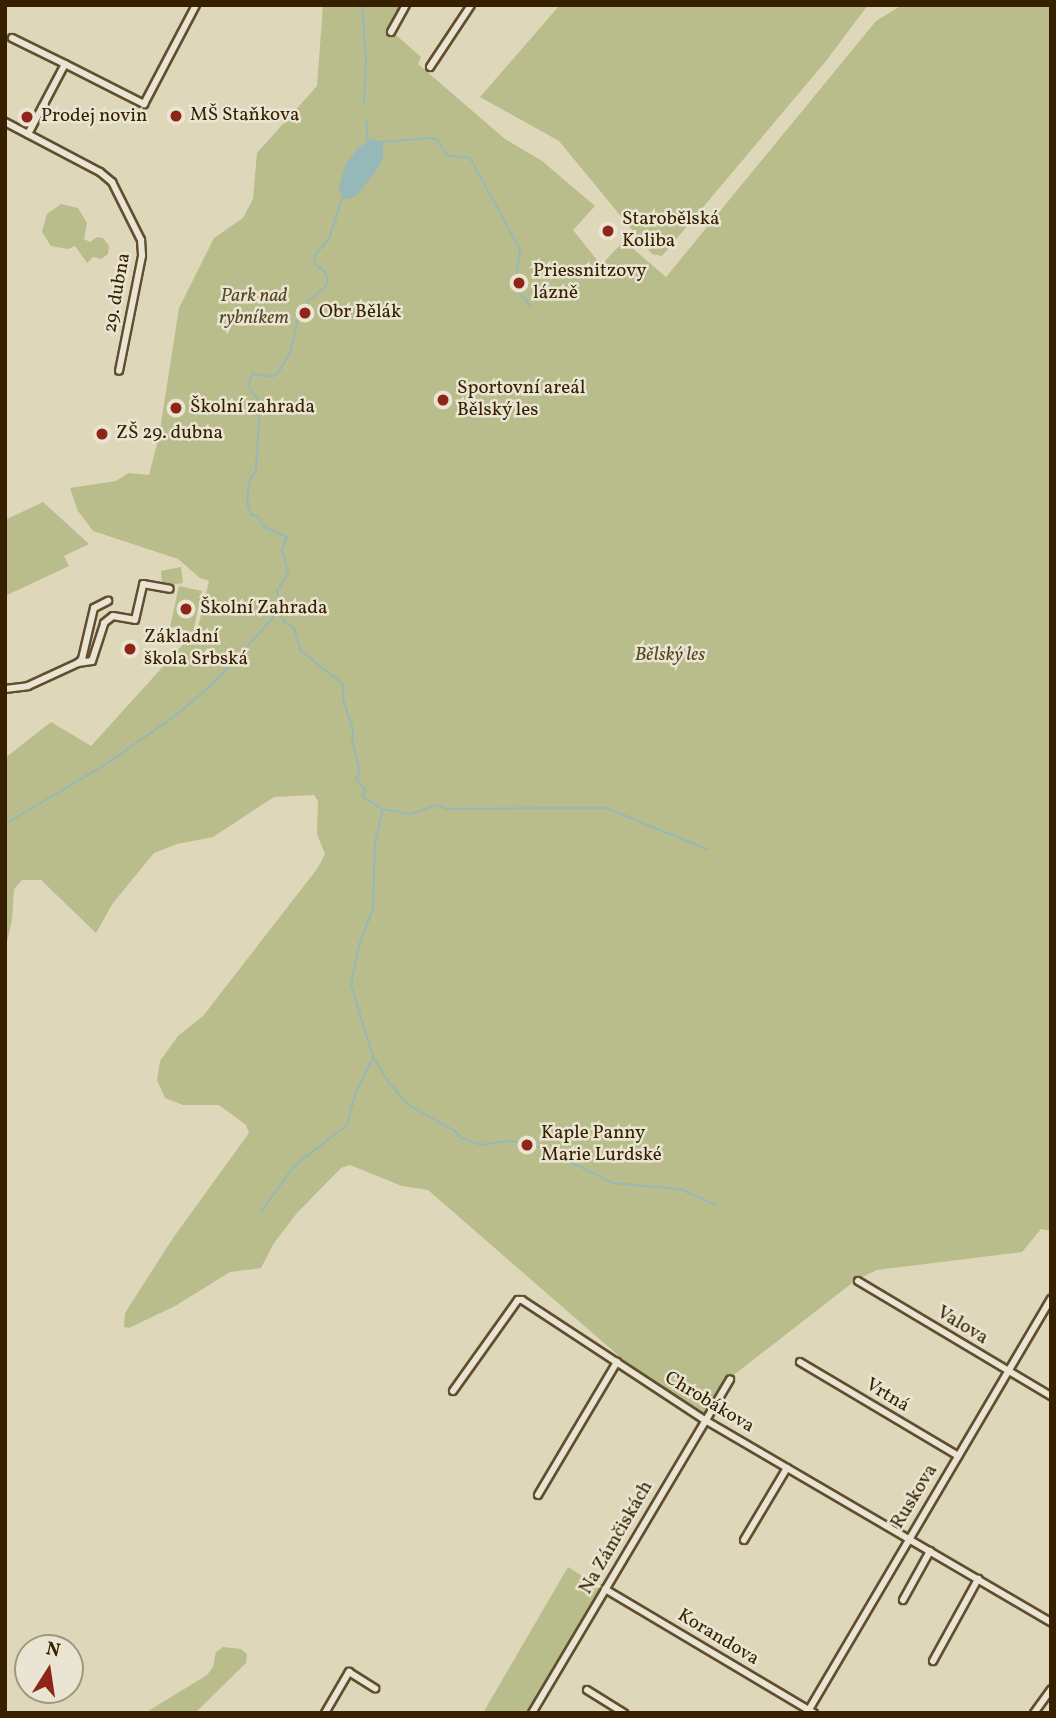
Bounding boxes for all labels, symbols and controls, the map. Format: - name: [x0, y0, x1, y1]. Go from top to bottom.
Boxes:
- place label: MŠ Staňkova: [190, 105, 299, 127]
- place label: Prodej novin: [41, 106, 147, 128]
- marker: MŠ Staňkova: [168, 108, 184, 124]
- marker: Prodej novin: [19, 109, 35, 125]
- place label: Starobělská Koliba: [622, 209, 720, 253]
- marker: Starobělská Koliba: [600, 223, 616, 239]
- street label: 29. dubna: [100, 251, 136, 335]
- place label: Priessnitzovy lázně: [533, 261, 646, 305]
- marker: Priessnitzovy lázně: [511, 275, 527, 291]
- park label: Park nad rybníkem: [219, 286, 289, 330]
- place label: Obr Bělák: [319, 302, 401, 324]
- marker: Obr Bělák: [297, 305, 313, 321]
- place label: Sportovní areál Bělský les: [457, 378, 585, 422]
- marker: Sportovní areál Bělský les: [435, 392, 451, 408]
- place label: Školní zahrada: [190, 397, 315, 419]
- marker: Školní zahrada: [168, 400, 184, 416]
- place label: ZŠ 29. dubna: [116, 423, 223, 445]
- marker: ZŠ 29. dubna: [94, 426, 110, 442]
- place label: Školní Zahrada: [200, 598, 327, 620]
- marker: Školní Zahrada: [178, 601, 194, 617]
- place label: Základní škola Srbská: [144, 627, 248, 671]
- marker: Základní škola Srbská: [122, 641, 138, 657]
- park label: Bělský les: [635, 645, 705, 667]
- place label: Kaple Panny Marie Lurdské: [541, 1123, 662, 1167]
- marker: Kaple Panny Marie Lurdské: [519, 1137, 535, 1153]
- street label: Valova: [932, 1302, 992, 1350]
- street label: Chrobákova: [660, 1367, 758, 1439]
- street label: Vrtná: [861, 1374, 913, 1418]
- street label: Ruskova: [887, 1461, 943, 1533]
- street label: Na Zámčiskách: [575, 1477, 659, 1599]
- street label: Korandova: [673, 1605, 763, 1671]
- north arrow: [14, 1634, 84, 1704]
- text: N: [43, 1636, 62, 1665]

